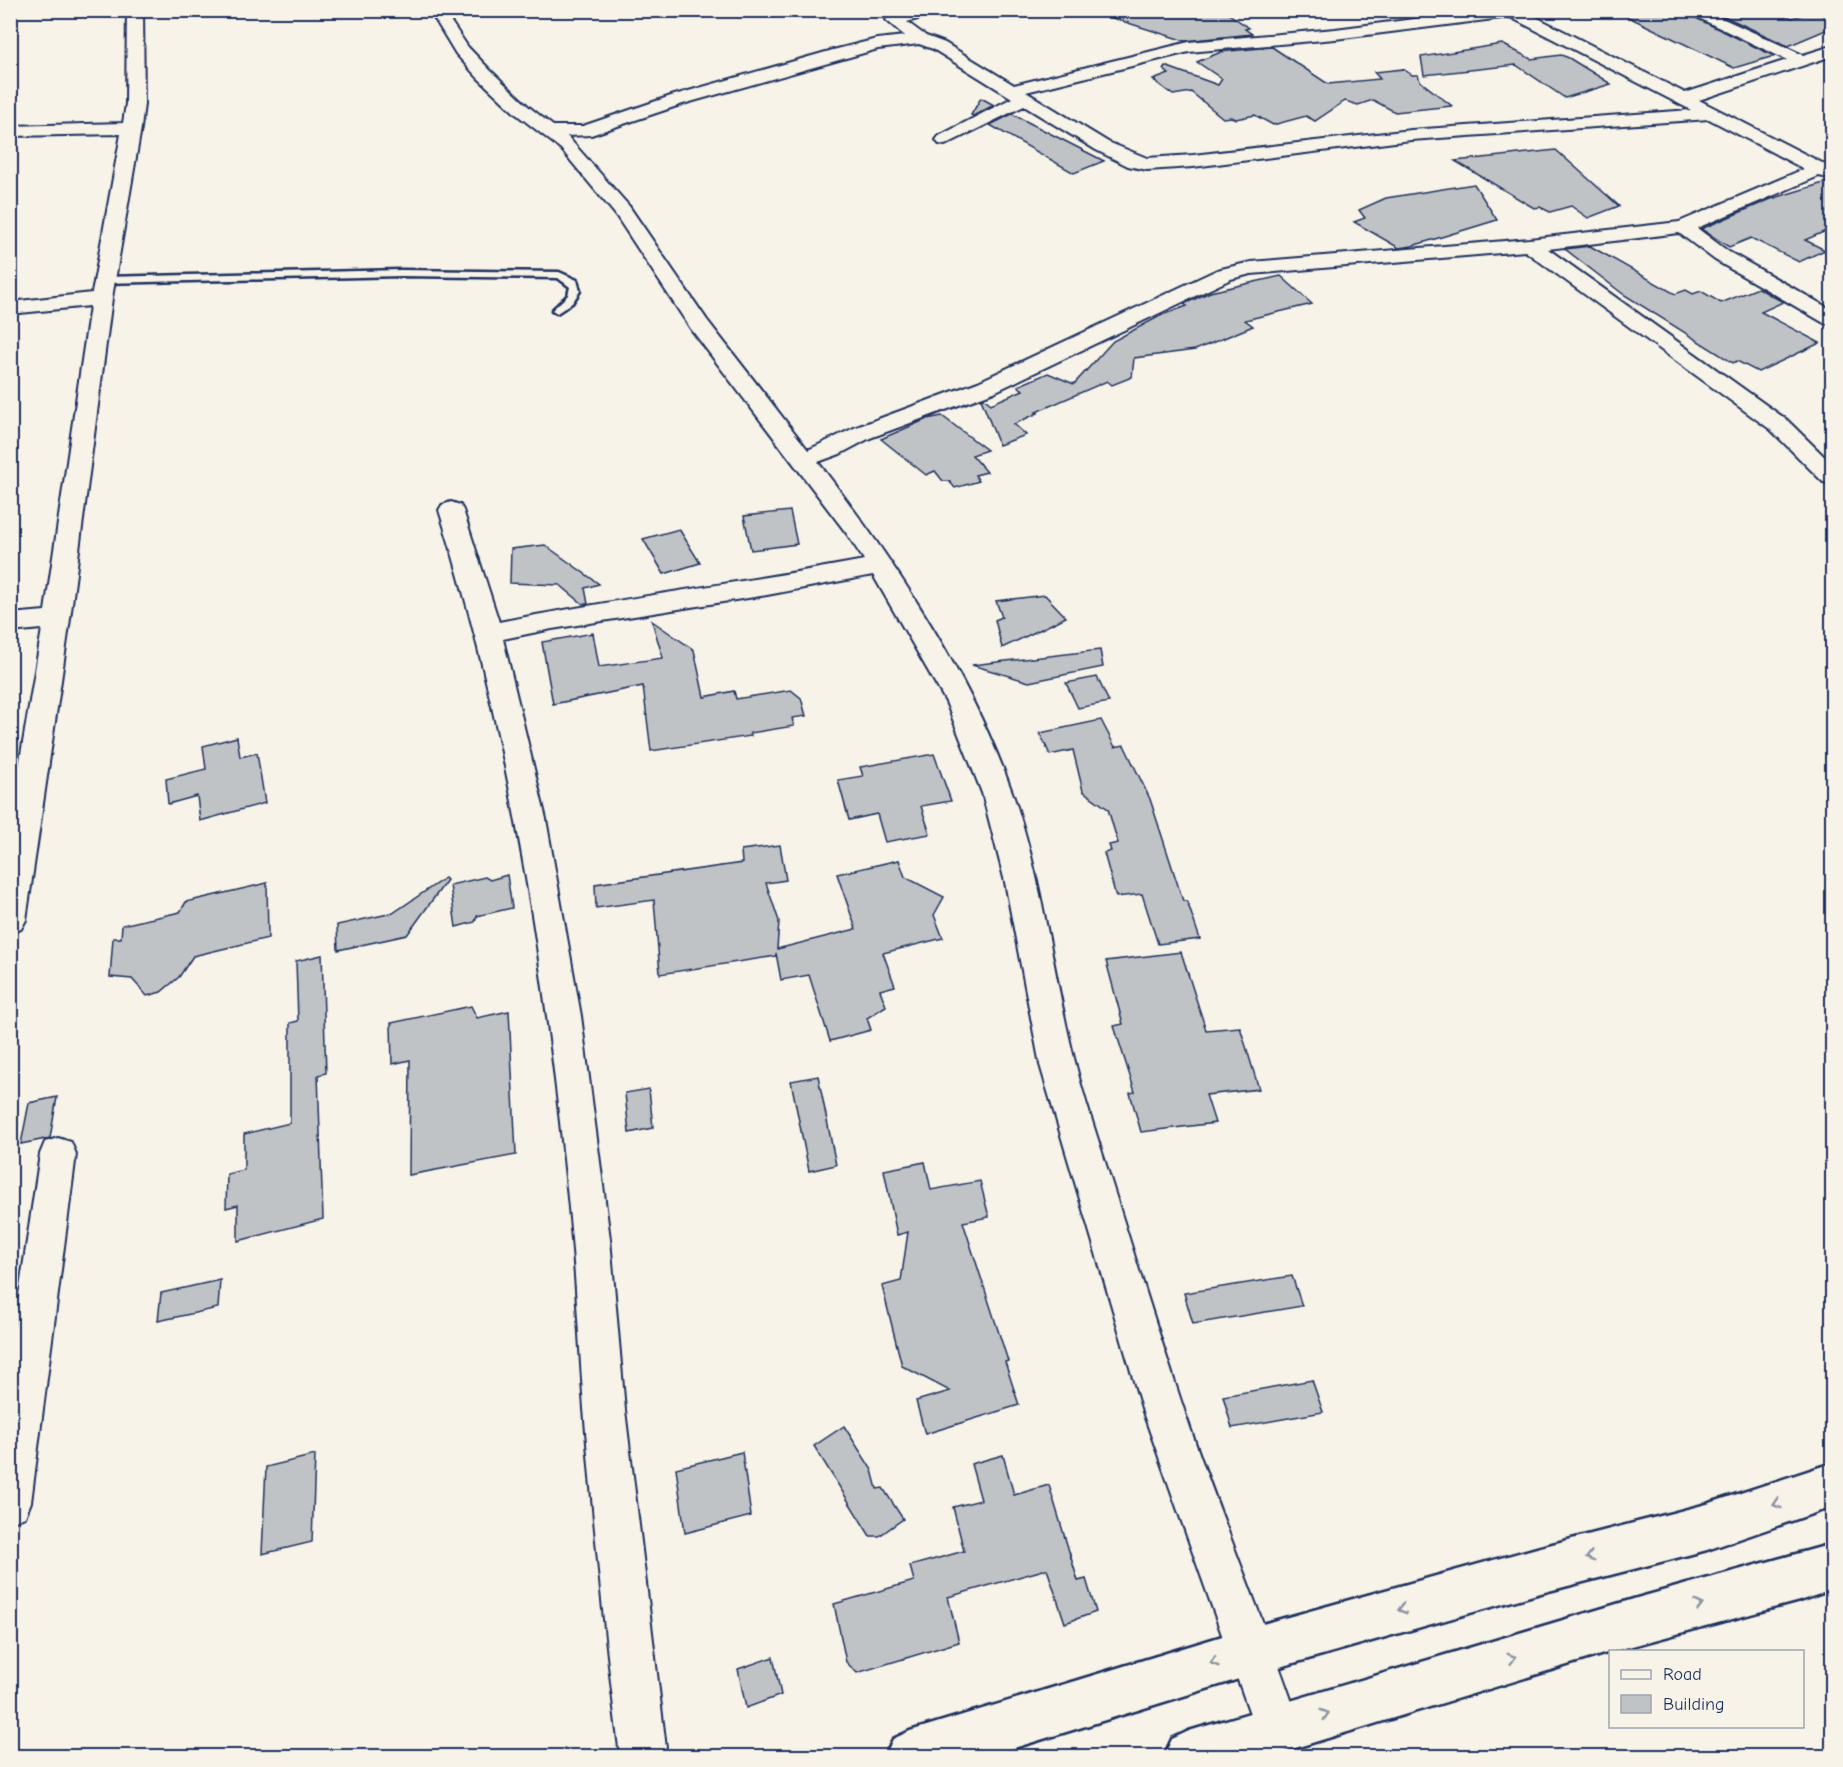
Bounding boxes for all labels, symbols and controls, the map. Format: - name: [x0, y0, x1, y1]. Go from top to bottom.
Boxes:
- one-way arrow: [1772, 1497, 1783, 1509]
- one-way arrow: [1585, 1550, 1595, 1563]
- one-way arrow: [1694, 1599, 1704, 1612]
- one-way arrow: [1397, 1602, 1408, 1614]
- legend: [1609, 1650, 1804, 1728]
- one-way arrow: [1506, 1653, 1517, 1665]
- one-way arrow: [1209, 1655, 1220, 1668]
- text: Road: [1663, 1664, 1702, 1685]
- text: Building: [1663, 1694, 1725, 1715]
- one-way arrow: [1319, 1709, 1330, 1721]

